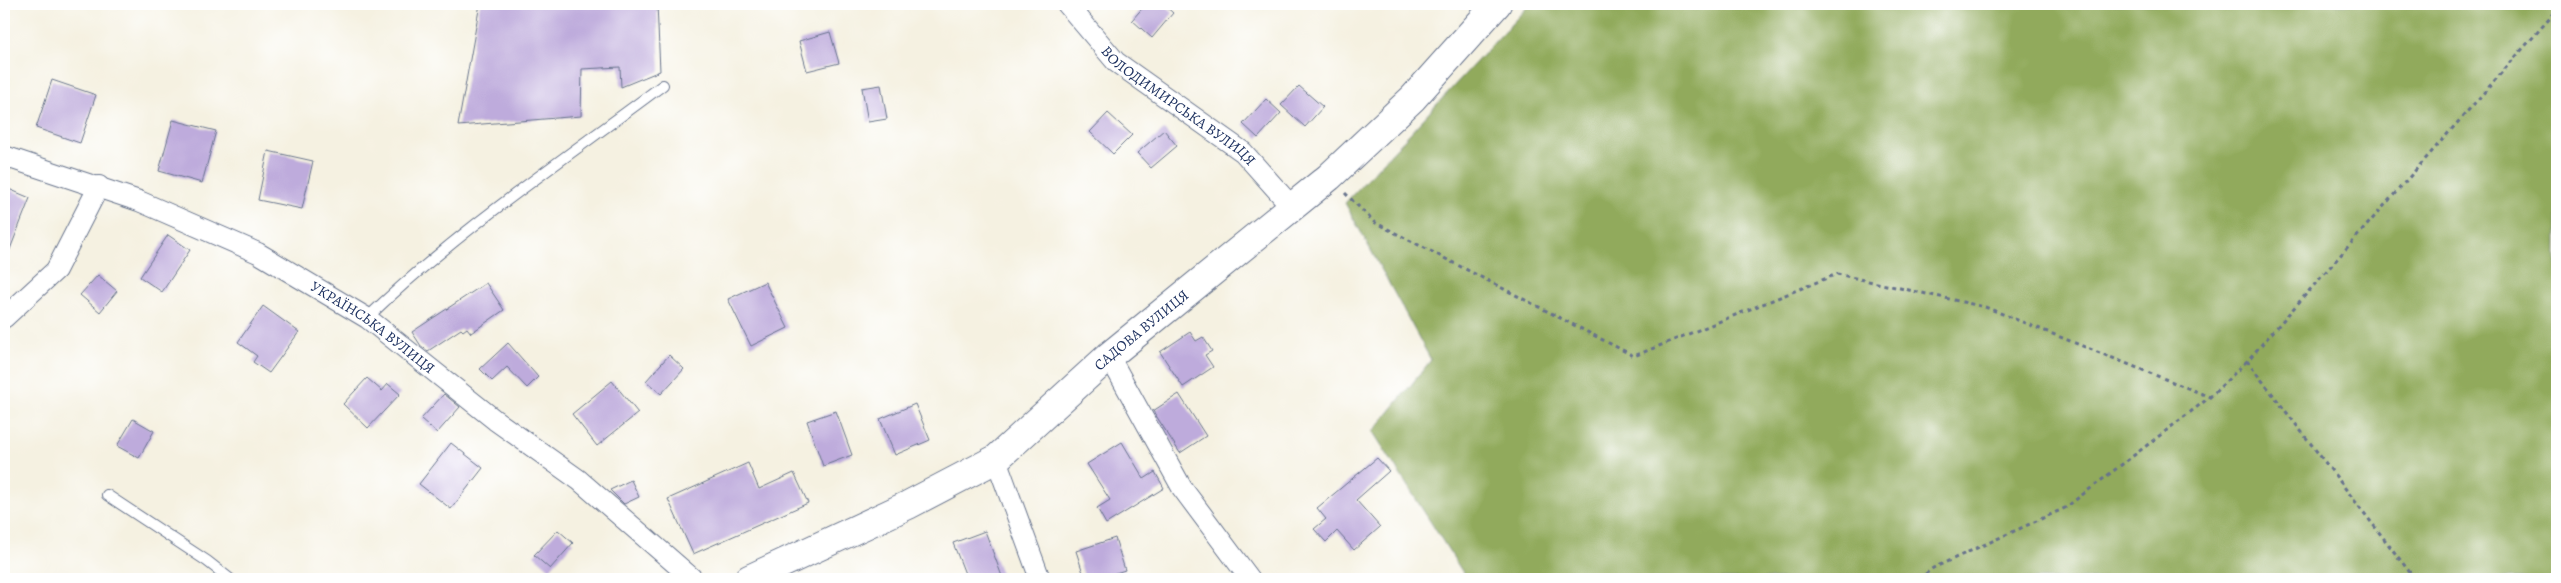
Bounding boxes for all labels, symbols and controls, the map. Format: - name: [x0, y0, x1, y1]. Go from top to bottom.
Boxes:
- street label: ВОЛОДИМИРСЬКА ВУЛИЦЯ: [1097, 42, 1260, 170]
- street label: УКРАЇНСЬКА ВУЛИЦЯ: [307, 276, 439, 378]
- street label: САДОВА ВУЛИЦЯ: [1090, 285, 1193, 375]

